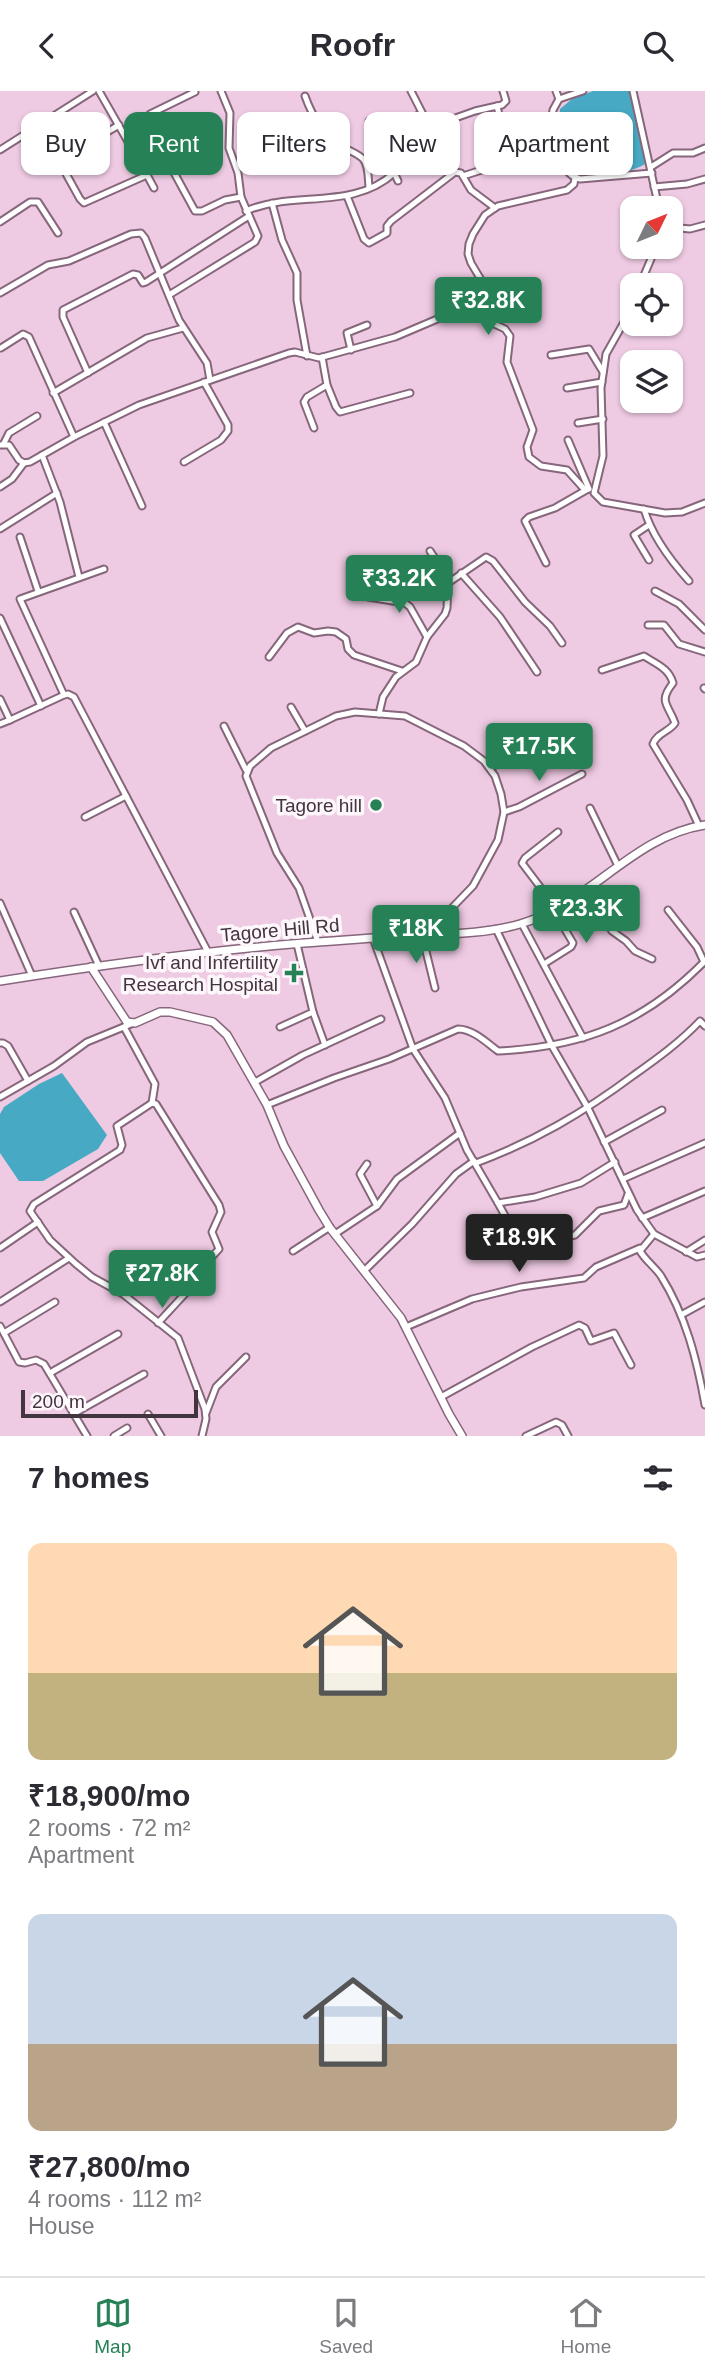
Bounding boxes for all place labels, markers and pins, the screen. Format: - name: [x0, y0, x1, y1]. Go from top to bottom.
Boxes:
- pin: ₹32.8K: [431, 278, 545, 337]
- pin: ₹33.2K: [342, 555, 456, 615]
- pin: ₹17.5K: [482, 723, 596, 783]
- place label: Tagore hill: [275, 795, 362, 816]
- marker: Tagore hill: [368, 797, 384, 813]
- pin: ₹23.3K: [529, 885, 643, 945]
- pin: ₹18K: [375, 905, 457, 965]
- place label: Ivf and Infertility Research Hospital: [123, 952, 278, 995]
- marker: Ivf and Infertility Research Hospital: [284, 963, 304, 983]
- pin: ₹18.9K: [462, 1215, 576, 1274]
- pin: ₹27.8K: [105, 1251, 219, 1310]

